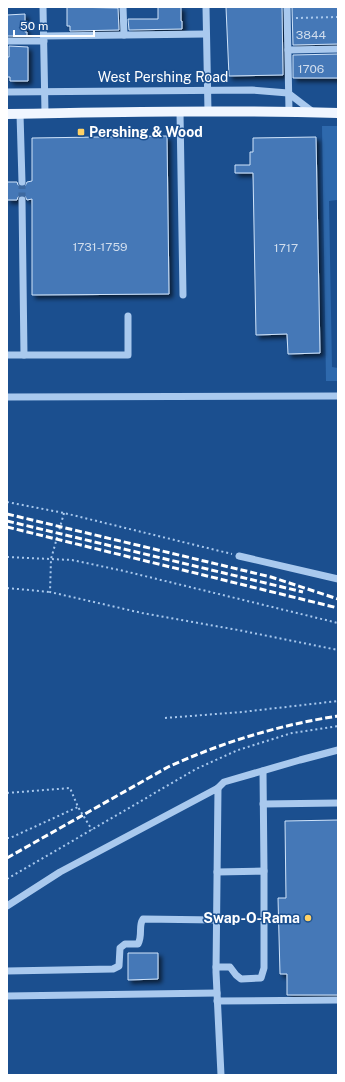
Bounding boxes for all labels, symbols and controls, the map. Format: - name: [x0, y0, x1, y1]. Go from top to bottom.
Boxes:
- scale bar: [14, 12, 94, 38]
- text: 50 m: [20, 19, 48, 33]
- house number: 3844: [296, 28, 327, 42]
- house number: 1706: [298, 62, 324, 76]
- street label: West Pershing Road: [98, 69, 228, 85]
- place label: Pershing & Wood: [89, 124, 203, 140]
- marker: Pershing & Wood: [76, 127, 86, 137]
- house number: 1731-1759: [72, 240, 128, 254]
- house number: 1717: [274, 241, 298, 255]
- place label: Swap-O-Rama: [203, 910, 300, 926]
- marker: Swap-O-Rama: [303, 913, 313, 923]

